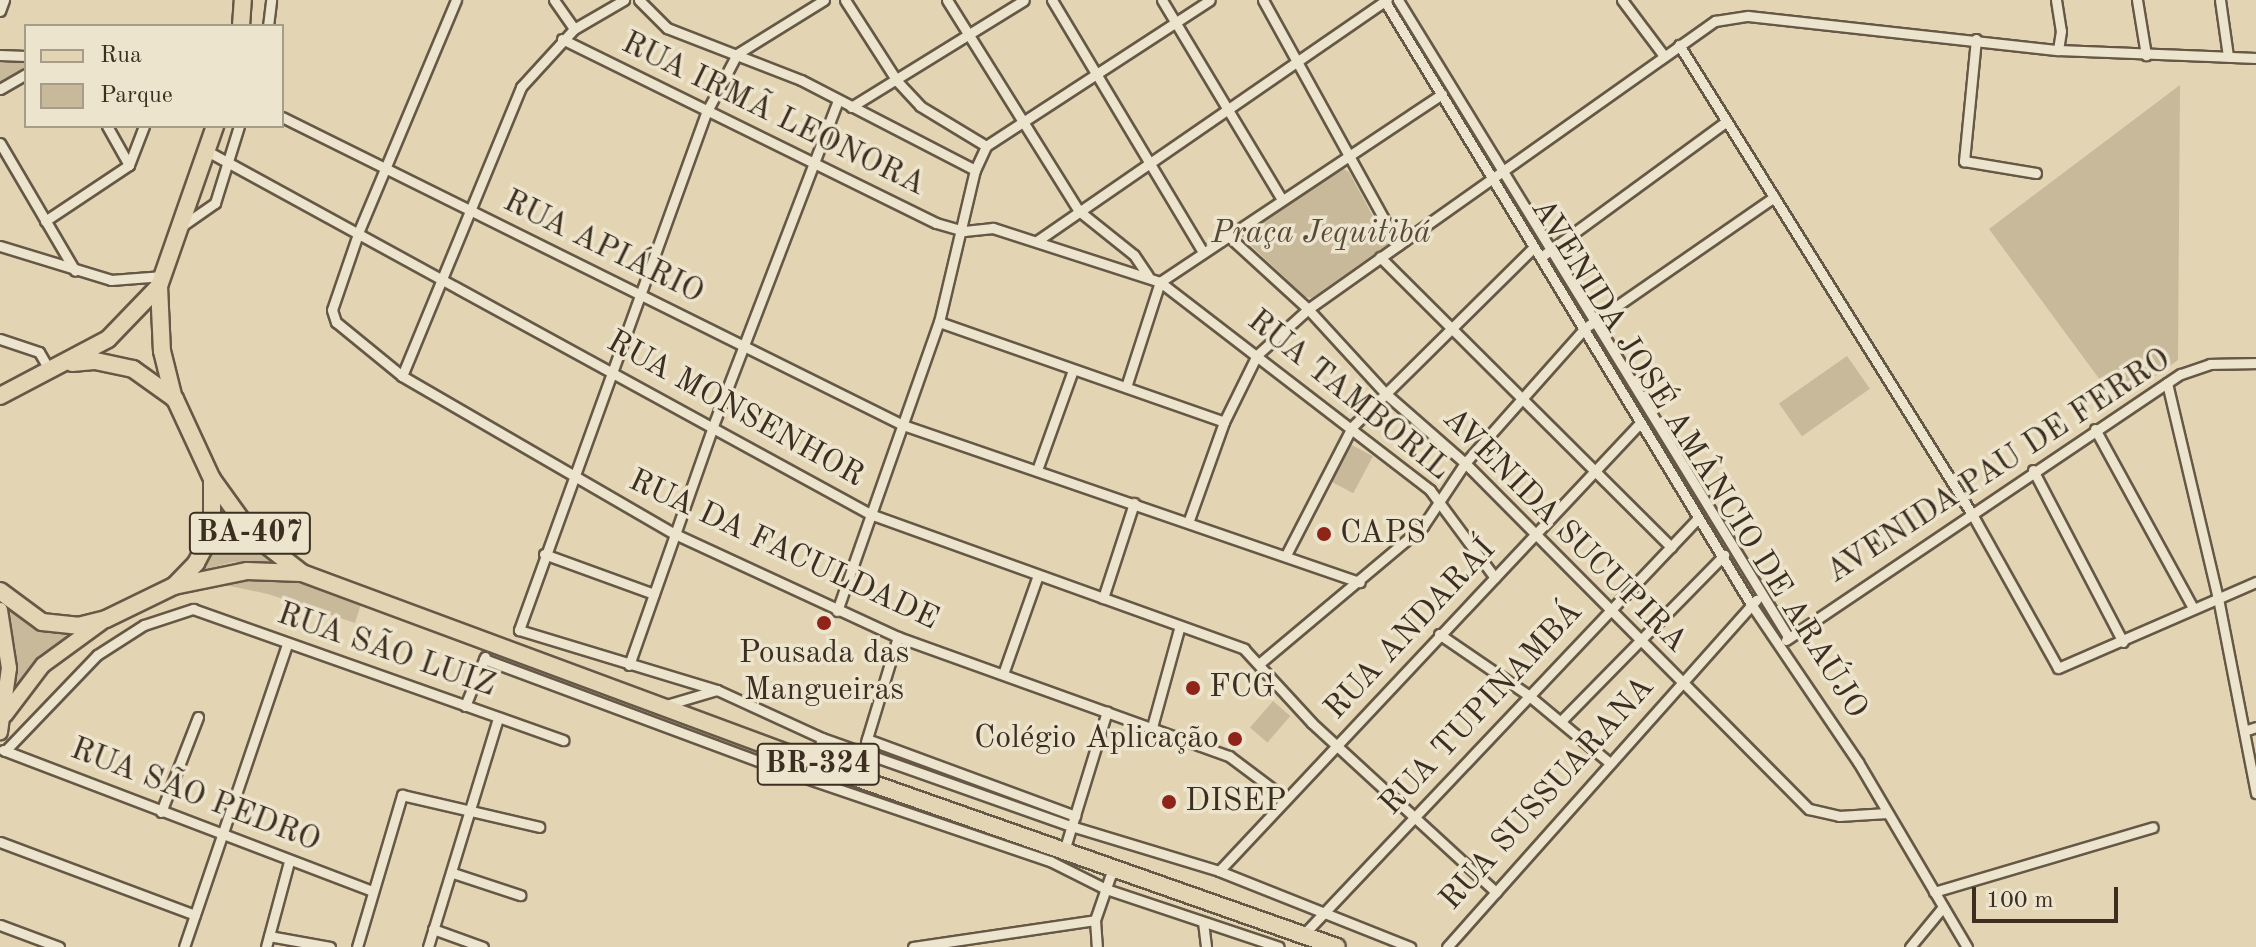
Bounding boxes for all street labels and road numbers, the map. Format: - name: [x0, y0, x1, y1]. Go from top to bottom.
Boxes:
- street label: RUA IRMÃ LEONORA: [615, 25, 931, 205]
- street label: RUA APIÁRIO: [497, 183, 709, 313]
- street label: AVENIDA JOSÉ AMÂNCIO DE ARAÚJO: [1521, 192, 1875, 726]
- street label: RUA TAMBORIL: [1239, 302, 1457, 490]
- street label: RUA MONSENHOR: [600, 323, 870, 497]
- street label: AVENIDA PAU DE FERRO: [1820, 341, 2178, 593]
- street label: AVENIDA SUCUPIRA: [1433, 400, 1695, 662]
- street label: RUA DA FACULDADE: [622, 462, 944, 640]
- road number: BA-407: [188, 507, 312, 559]
- street label: RUA ANDARAÍ: [1317, 532, 1505, 728]
- street label: RUA TUPINAMBÁ: [1373, 594, 1591, 824]
- street label: RUA SÃO LUIZ: [272, 596, 500, 706]
- street label: RUA SUSSUARANA: [1433, 669, 1663, 919]
- street label: RUA SÃO PEDRO: [65, 731, 325, 861]
- road number: BR-324: [756, 738, 880, 790]

